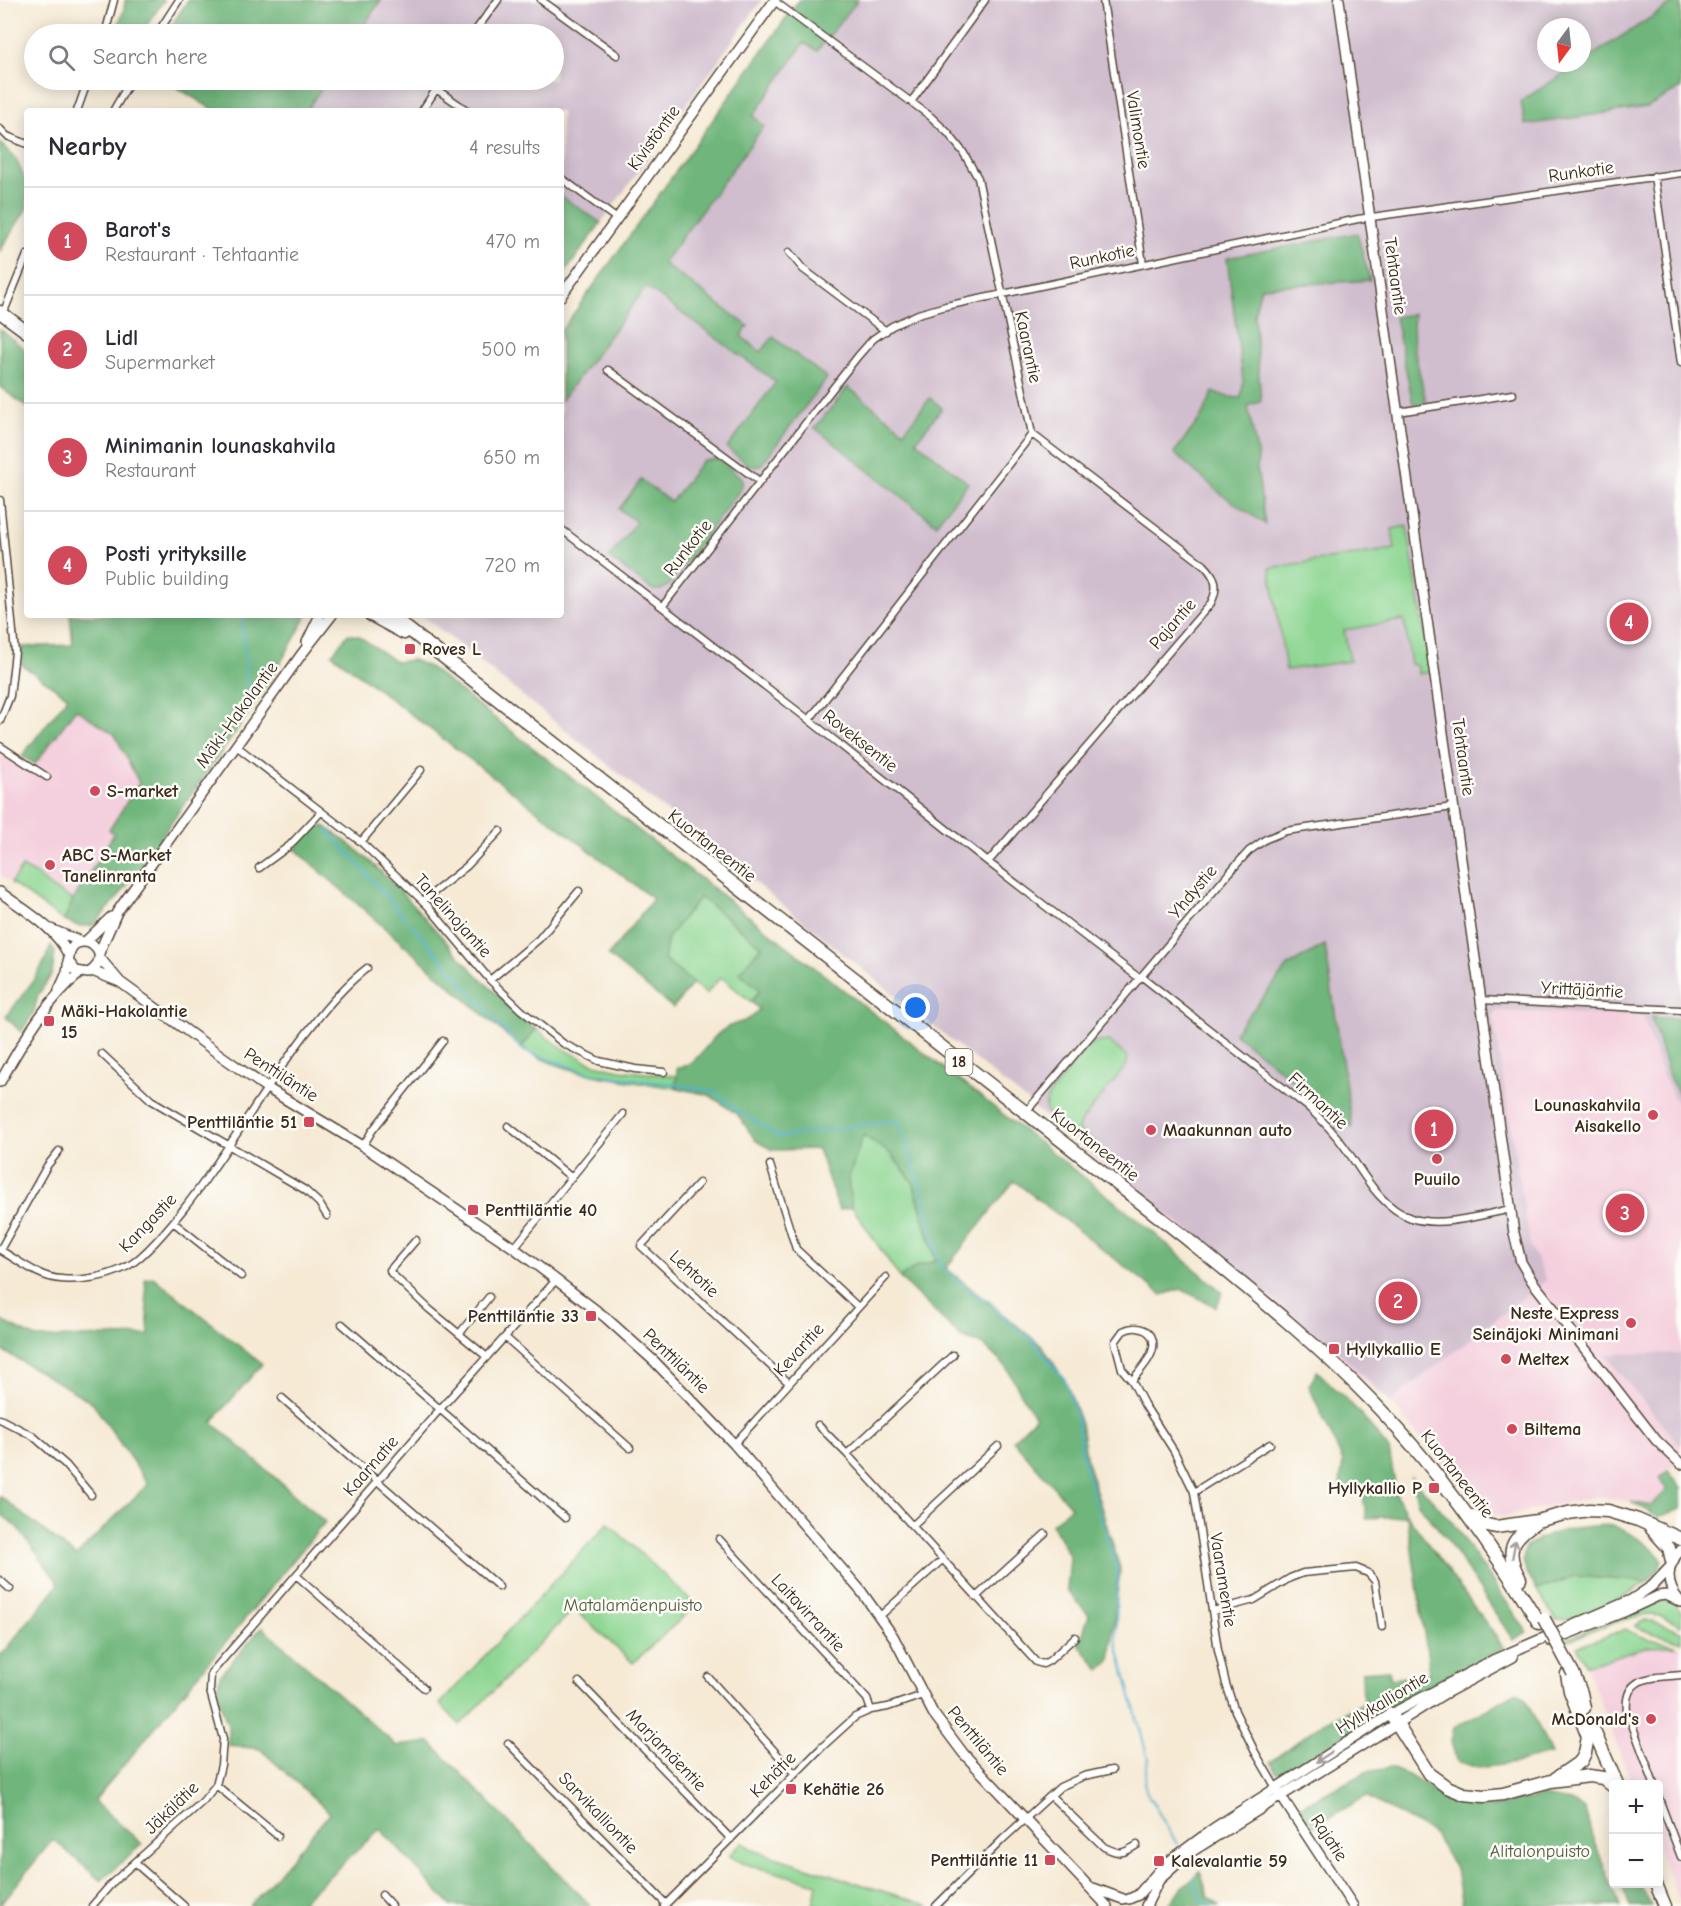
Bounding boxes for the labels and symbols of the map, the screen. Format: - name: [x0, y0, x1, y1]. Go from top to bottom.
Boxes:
- north arrow: [1537, 18, 1591, 72]
- street label: Valimontie: [1121, 90, 1155, 170]
- street label: Kivistöntie: [623, 101, 685, 175]
- street label: Runkotie: [1547, 157, 1615, 187]
- street label: Tehtaantie: [1379, 236, 1411, 316]
- street label: Runkotie: [1068, 240, 1136, 274]
- street label: Kaarantie: [1010, 309, 1046, 385]
- street label: Runkotie: [659, 516, 717, 580]
- street label: Pajantie: [1145, 594, 1201, 654]
- pin: 4: [1610, 600, 1648, 644]
- place label: Roves L: [422, 639, 481, 660]
- marker: Roves L: [403, 642, 417, 656]
- street label: Mäki-Hakolantie: [191, 658, 283, 772]
- street label: Roveksentie: [818, 705, 902, 777]
- street label: Tehtaantie: [1447, 717, 1479, 797]
- place label: S-market: [107, 781, 179, 802]
- marker: S-market: [88, 784, 102, 798]
- street label: Kuortaneentie: [664, 805, 760, 887]
- place label: ABC S-Market Tanelinranta: [62, 845, 173, 887]
- marker: ABC S-Market Tanelinranta: [43, 858, 57, 872]
- street label: Yhdystie: [1164, 861, 1222, 923]
- street label: Tanelinojantie: [410, 870, 496, 962]
- street label: Yrittäjäntie: [1540, 977, 1624, 1003]
- your location: [901, 993, 930, 1022]
- place label: Mäki-Hakolantie 15: [61, 1001, 187, 1043]
- marker: Mäki-Hakolantie 15: [42, 1014, 56, 1028]
- street label: Penttiläntie: [240, 1043, 322, 1107]
- road number: 18: [946, 1049, 972, 1075]
- street label: Firmantie: [1284, 1068, 1352, 1134]
- place label: Lounaskahvila Aisakello: [1534, 1095, 1641, 1137]
- street label: Kuortaneentie: [1047, 1104, 1143, 1186]
- pin: 1: [1414, 1106, 1454, 1152]
- marker: Lounaskahvila Aisakello: [1646, 1108, 1660, 1122]
- place label: Penttiläntie 51: [187, 1112, 297, 1133]
- marker: Penttiläntie 51: [302, 1115, 316, 1129]
- place label: Maakunnan auto: [1163, 1120, 1292, 1141]
- marker: Maakunnan auto: [1144, 1123, 1158, 1137]
- marker: Puuilo: [1430, 1152, 1444, 1166]
- place label: Puuilo: [1414, 1169, 1460, 1190]
- street label: Kangastie: [115, 1189, 181, 1257]
- pin: 3: [1606, 1190, 1644, 1236]
- place label: Penttiläntie 40: [485, 1200, 597, 1221]
- marker: Penttiläntie 40: [466, 1203, 480, 1217]
- street label: Lehtotie: [665, 1246, 723, 1302]
- pin: 2: [1378, 1278, 1418, 1324]
- place label: Neste Express Seinäjoki Minimani: [1473, 1303, 1619, 1345]
- place label: Penttiläntie 33: [468, 1306, 579, 1327]
- marker: Penttiläntie 33: [584, 1309, 598, 1323]
- marker: Neste Express Seinäjoki Minimani: [1624, 1316, 1638, 1330]
- street label: Kevaritie: [769, 1319, 829, 1381]
- street label: Penttiläntie: [638, 1324, 714, 1398]
- place label: Hyllykallio E: [1346, 1339, 1441, 1360]
- marker: Hyllykallio E: [1327, 1342, 1341, 1356]
- place label: Meltex: [1518, 1349, 1569, 1370]
- marker: Meltex: [1499, 1352, 1513, 1366]
- place label: Biltema: [1524, 1419, 1581, 1440]
- marker: Biltema: [1505, 1422, 1519, 1436]
- street label: Kuortaneentie: [1416, 1426, 1498, 1522]
- street label: Kaarnatie: [339, 1431, 403, 1501]
- place label: Hyllykallio P: [1328, 1478, 1422, 1499]
- marker: Hyllykallio P: [1427, 1481, 1441, 1495]
- street label: Vaaramentie: [1205, 1531, 1241, 1629]
- one-way arrow: [1509, 1540, 1520, 1559]
- street label: Laitavirrantie: [767, 1570, 849, 1656]
- park label: Matalamäenpuisto: [563, 1595, 703, 1616]
- street label: Hyllykalliontie: [1332, 1667, 1432, 1739]
- street label: Penttiläntie: [943, 1702, 1013, 1780]
- street label: Marjamäentie: [621, 1704, 711, 1796]
- place label: McDonald's: [1552, 1709, 1639, 1730]
- marker: McDonald's: [1644, 1712, 1658, 1726]
- street label: Kehätie: [746, 1748, 800, 1802]
- one-way arrow: [1316, 1752, 1333, 1764]
- street label: Sarvikalliontie: [554, 1768, 642, 1858]
- street label: Jäkälätie: [141, 1777, 203, 1839]
- place label: Kehätie 26: [803, 1779, 885, 1800]
- marker: Kehätie 26: [784, 1782, 798, 1796]
- street label: Rajatie: [1306, 1811, 1352, 1865]
- park label: Alitalonpuisto: [1490, 1841, 1590, 1862]
- place label: Penttiläntie 11: [930, 1850, 1038, 1871]
- place label: Kalevalantie 59: [1171, 1851, 1288, 1872]
- marker: Penttiläntie 11: [1043, 1853, 1057, 1867]
- marker: Kalevalantie 59: [1152, 1854, 1166, 1868]

